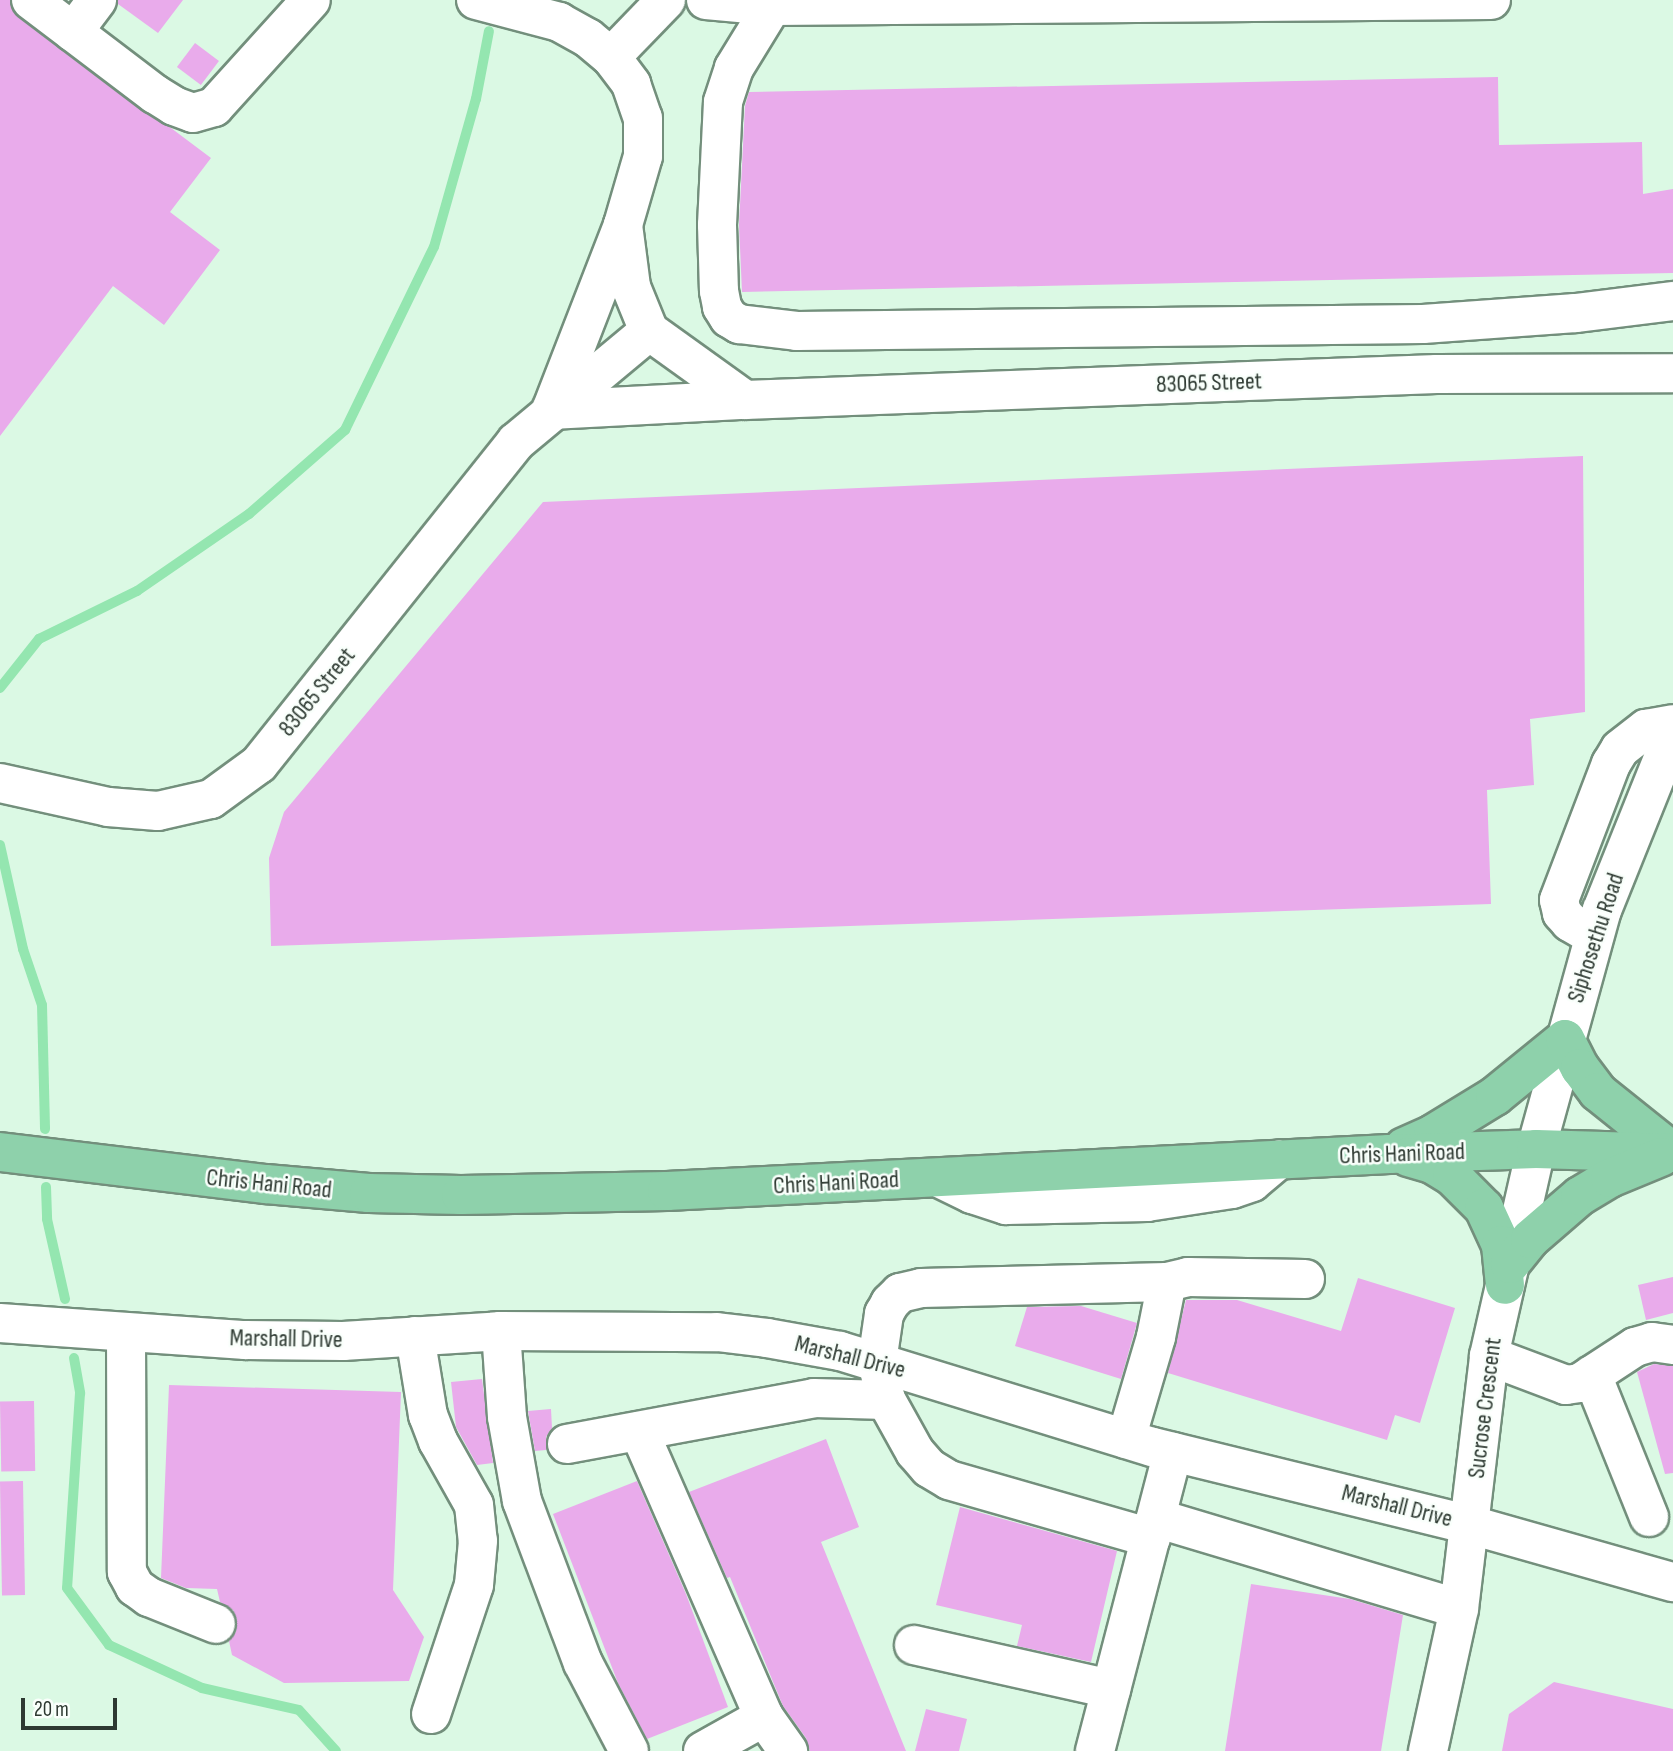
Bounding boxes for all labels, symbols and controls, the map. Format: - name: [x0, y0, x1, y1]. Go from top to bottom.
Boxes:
- street label: 83065 Street: [1156, 367, 1262, 399]
- street label: 83065 Street: [272, 642, 362, 742]
- street label: Siphosethu Road: [1562, 870, 1630, 1006]
- street label: Chris Hani Road: [1339, 1137, 1465, 1171]
- street label: Chris Hani Road: [205, 1163, 333, 1205]
- street label: Chris Hani Road: [773, 1165, 899, 1201]
- street label: Marshall Drive: [229, 1324, 343, 1354]
- street label: Marshall Drive: [792, 1329, 908, 1385]
- street label: Sucrose Crescent: [1462, 1336, 1508, 1480]
- street label: Marshall Drive: [1339, 1478, 1455, 1534]
- scale bar: [24, 1684, 121, 1728]
- text: 20 m: [34, 1697, 69, 1722]

